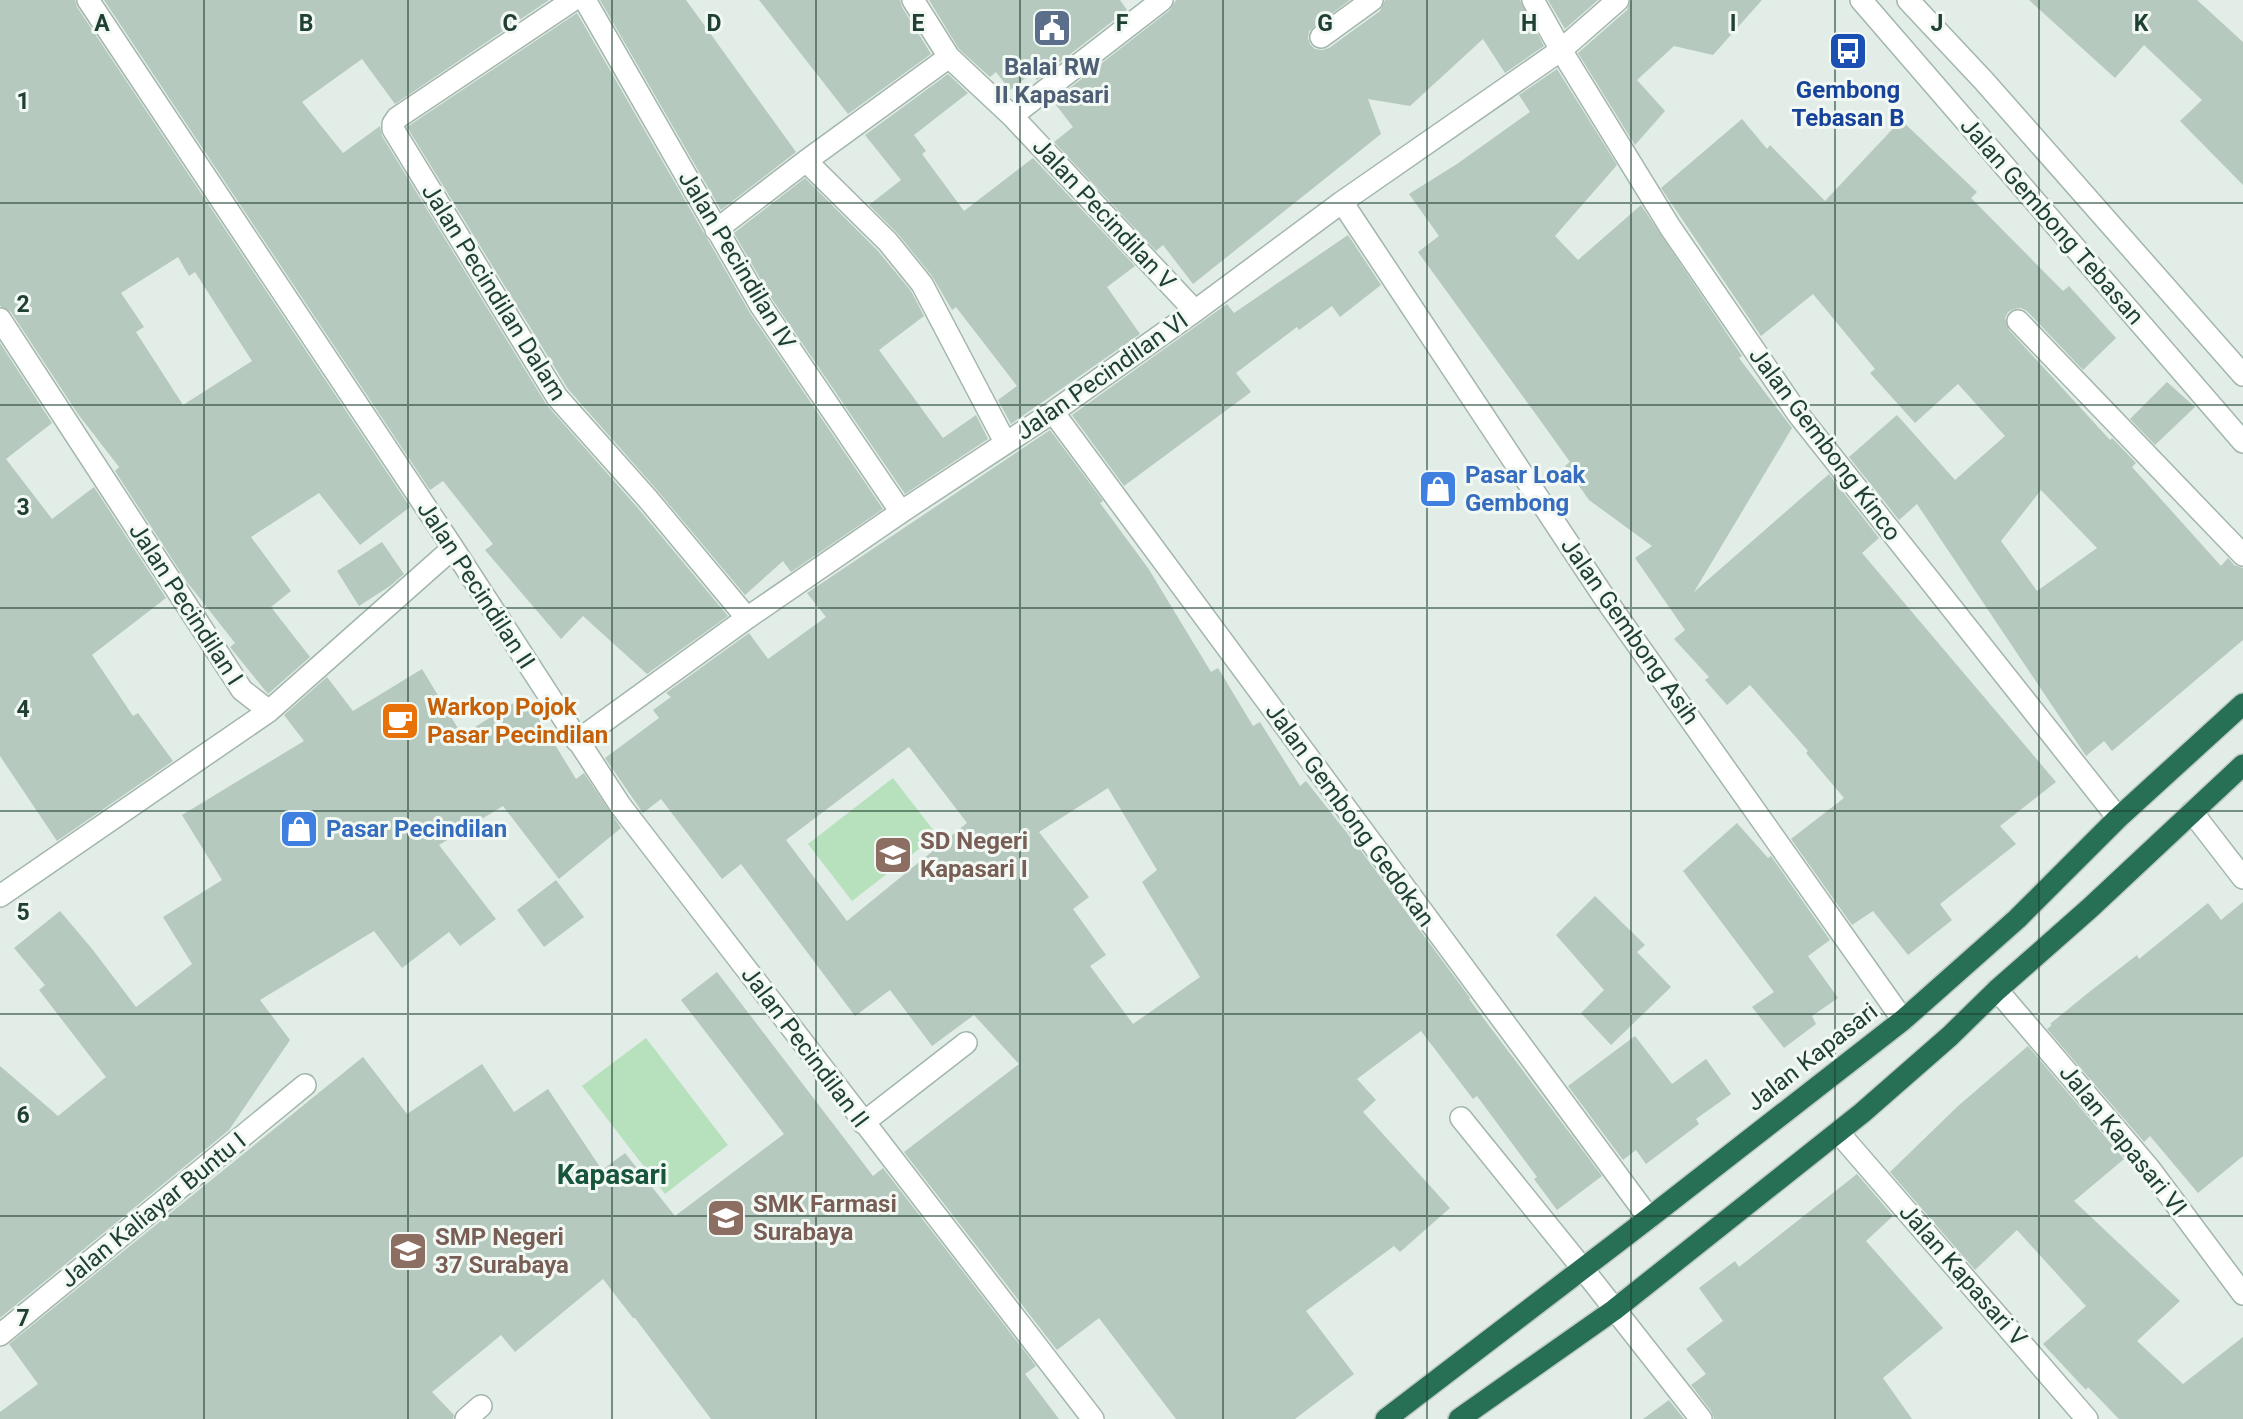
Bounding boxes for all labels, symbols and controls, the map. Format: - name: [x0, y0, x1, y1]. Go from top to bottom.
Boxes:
- public building icon: Balai RW II Kapasari: [1031, 7, 1073, 49]
- text: A: [94, 10, 110, 37]
- text: B: [299, 10, 313, 37]
- text: C: [502, 10, 518, 37]
- text: D: [707, 10, 721, 37]
- text: E: [912, 10, 925, 37]
- text: F: [1116, 10, 1129, 37]
- text: G: [1317, 10, 1333, 37]
- text: H: [1521, 10, 1537, 37]
- text: I: [1730, 10, 1736, 37]
- text: J: [1931, 10, 1943, 37]
- text: K: [2134, 10, 2149, 37]
- bus stop icon: Gembong Tebasan B: [1827, 30, 1869, 72]
- place label: Balai RW II Kapasari: [995, 53, 1109, 109]
- place label: Gembong Tebasan B: [1791, 76, 1905, 132]
- text: 1: [16, 88, 30, 115]
- street label: Jalan Gembong Tebasan: [1955, 112, 2149, 330]
- street label: Jalan Pecindilan V: [1027, 133, 1181, 295]
- street label: Jalan Pecindilan IV: [673, 166, 801, 354]
- street label: Jalan Pecindilan Dalam: [416, 179, 572, 405]
- text: 2: [16, 291, 30, 318]
- street label: Jalan Pecindilan VI: [1011, 306, 1193, 446]
- street label: Jalan Gembong Kinco: [1743, 342, 1907, 546]
- place label: Pasar Loak Gembong: [1465, 461, 1586, 517]
- shop icon: Pasar Loak Gembong: [1417, 468, 1459, 510]
- text: 3: [16, 494, 30, 521]
- street label: Jalan Pecindilan II: [411, 496, 541, 674]
- street label: Jalan Pecindilan I: [123, 518, 249, 690]
- street label: Jalan Gembong Asih: [1555, 532, 1705, 730]
- place label: Warkop Pojok Pasar Pecindilan: [427, 693, 608, 749]
- text: 4: [16, 696, 30, 723]
- street label: Jalan Gembong Gedokan: [1260, 698, 1440, 932]
- cafe icon: Warkop Pojok Pasar Pecindilan: [379, 700, 421, 742]
- shop icon: Pasar Pecindilan: [278, 808, 320, 850]
- place label: Pasar Pecindilan: [326, 815, 507, 843]
- place label: SD Negeri Kapasari I: [920, 827, 1028, 883]
- school or university icon: SD Negeri Kapasari I: [872, 834, 914, 876]
- text: 5: [16, 899, 30, 926]
- street label: Jalan Pecindilan II: [735, 961, 875, 1133]
- street label: Jalan Kapasari: [1741, 997, 1883, 1117]
- street label: Jalan Kapasari VI: [2054, 1059, 2192, 1221]
- text: 6: [16, 1102, 30, 1129]
- street label: Jalan Kaliayar Buntu I: [55, 1127, 251, 1293]
- district label: Kapasari: [557, 1158, 667, 1191]
- place label: SMK Farmasi Surabaya: [753, 1190, 897, 1246]
- school or university icon: SMK Farmasi Surabaya: [705, 1197, 747, 1239]
- street label: Jalan Kapasari V: [1893, 1198, 2033, 1352]
- place label: SMP Negeri 37 Surabaya: [435, 1223, 569, 1279]
- school or university icon: SMP Negeri 37 Surabaya: [387, 1230, 429, 1272]
- text: 7: [16, 1305, 30, 1332]

